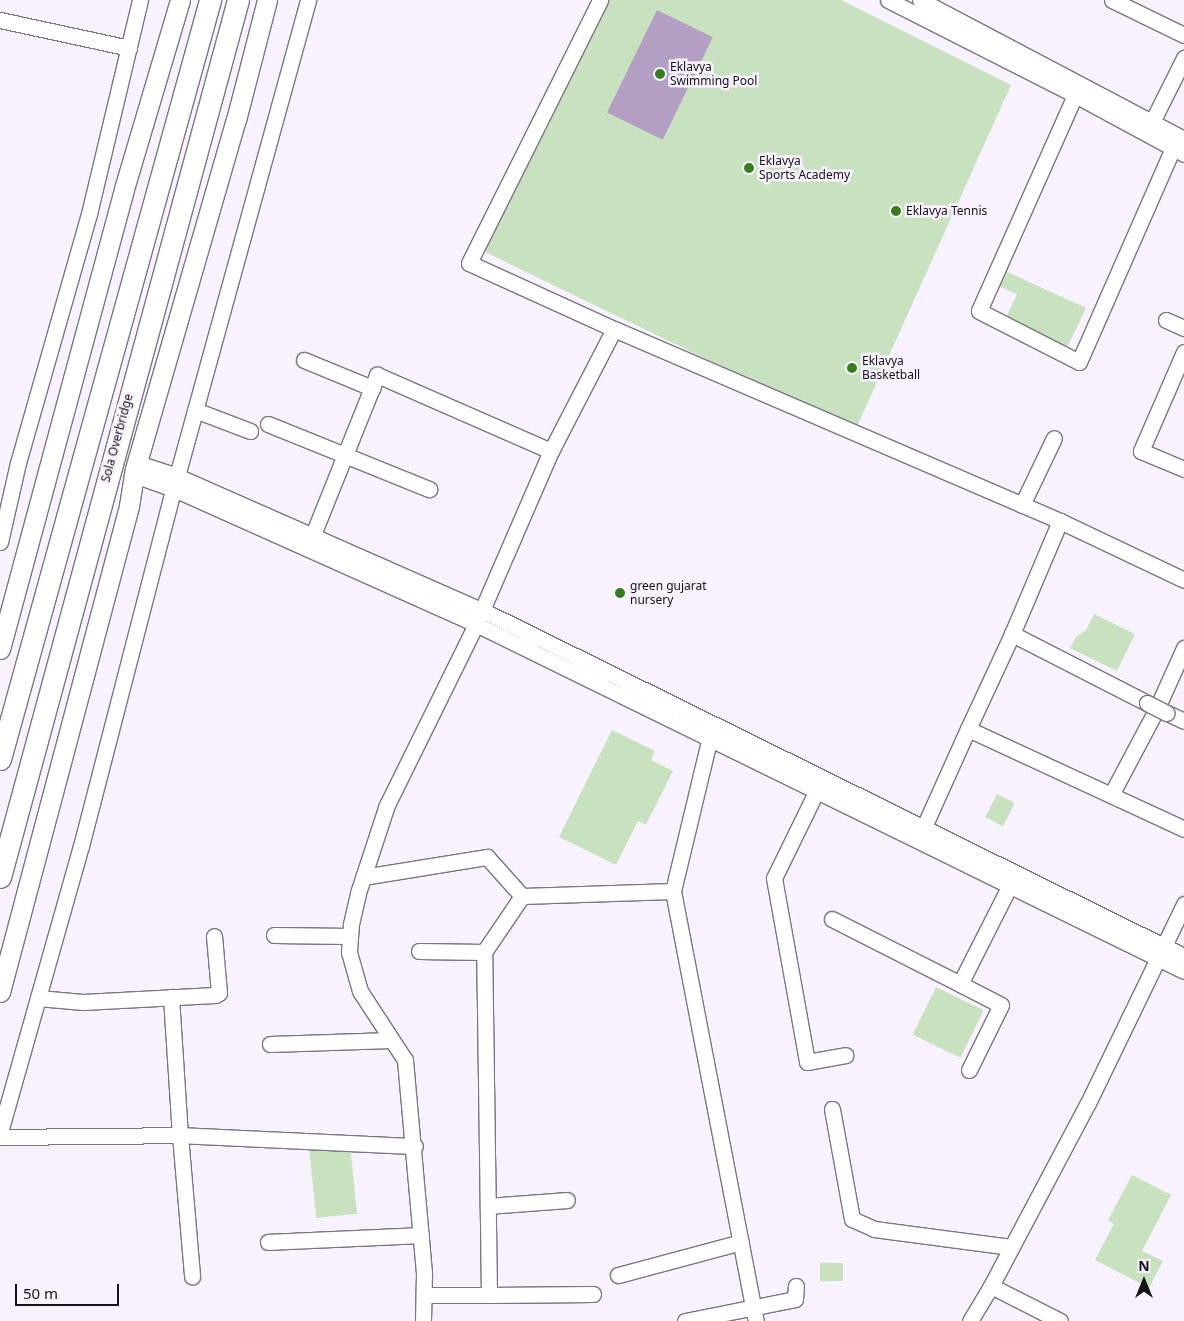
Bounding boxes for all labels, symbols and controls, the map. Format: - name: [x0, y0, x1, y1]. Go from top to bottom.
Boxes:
- place label: Eklavya Swimming Pool: [670, 60, 757, 88]
- marker: Eklavya Swimming Pool: [654, 68, 666, 80]
- place label: Eklavya Sports Academy: [759, 154, 850, 182]
- marker: Eklavya Sports Academy: [743, 162, 755, 174]
- place label: Eklavya Tennis: [906, 204, 987, 218]
- marker: Eklavya Tennis: [890, 205, 902, 217]
- place label: Eklavya Basketball: [862, 354, 920, 382]
- marker: Eklavya Basketball: [846, 362, 858, 374]
- street label: Sola Overbridge: [98, 392, 136, 484]
- place label: green gujarat nursery: [630, 579, 707, 607]
- marker: green gujarat nursery: [614, 587, 626, 599]
- north arrow: [1119, 1256, 1169, 1306]
- text: N: [1138, 1256, 1150, 1275]
- scale bar: [18, 1274, 121, 1306]
- text: 50 m: [23, 1283, 58, 1303]

